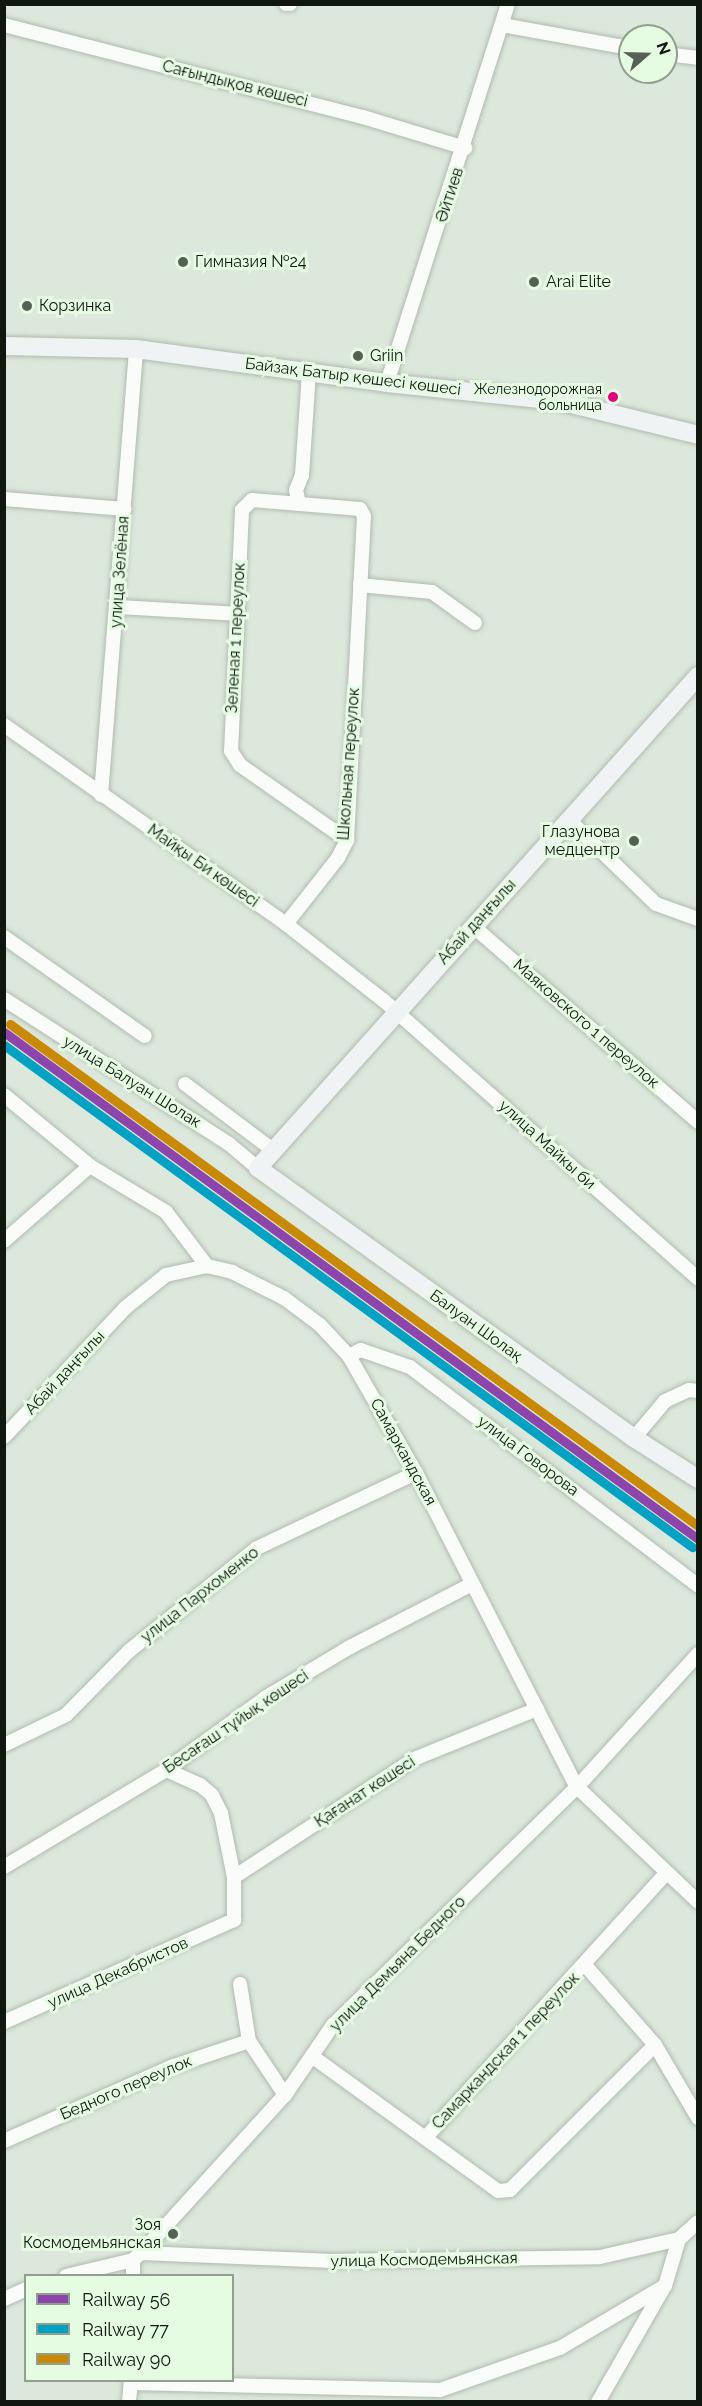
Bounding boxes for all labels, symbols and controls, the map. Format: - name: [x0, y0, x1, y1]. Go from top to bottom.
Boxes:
- north arrow: [618, 24, 678, 84]
- text: N: [652, 39, 675, 57]
- street label: Сағындықов көшесі: [160, 57, 310, 111]
- street label: Әйтиев: [432, 165, 468, 225]
- place label: Гимназия №24: [195, 252, 307, 272]
- marker: Гимназия №24: [176, 255, 190, 269]
- place label: Arai Elite: [546, 272, 611, 292]
- marker: Arai Elite: [527, 275, 541, 289]
- place label: Корзинка: [39, 296, 111, 316]
- marker: Корзинка: [20, 299, 34, 313]
- place label: Griin: [370, 346, 403, 366]
- marker: Griin: [351, 349, 365, 363]
- street label: Байзақ Батыр қөшесі көшесі: [244, 354, 462, 400]
- place label: Железнодорожная больница: [474, 381, 602, 413]
- marker: Железнодорожная больница: [607, 391, 619, 403]
- street label: улица Зелёная: [107, 515, 133, 629]
- street label: Зеленая 1 переулок: [222, 562, 250, 714]
- street label: Школьная переулок: [334, 687, 364, 841]
- street label: Майқы Би көшесі: [144, 820, 262, 912]
- place label: Глазунова медцентр: [542, 822, 620, 860]
- marker: Глазунова медцентр: [625, 832, 643, 850]
- street label: Абай даңғылы: [434, 876, 520, 968]
- street label: Маяковского 1 переулок: [509, 955, 663, 1093]
- street label: улица Балуан Шолак: [59, 1032, 205, 1132]
- street label: улица Майкы би: [495, 1096, 599, 1194]
- street label: Балуан Шолақ: [426, 1286, 526, 1366]
- street label: Абай даңғылы: [21, 1327, 109, 1419]
- street label: Самаркандская: [366, 1395, 440, 1509]
- street label: улица Говорова: [474, 1412, 582, 1500]
- street label: улица Пархоменко: [137, 1543, 263, 1647]
- street label: Бесағаш тұйық көшесі: [160, 1666, 312, 1778]
- street label: Қағанат көшесі: [311, 1752, 419, 1832]
- street label: улица Демьяна Бедного: [326, 1892, 470, 2036]
- street label: улица Декабристов: [45, 1933, 191, 2013]
- street label: Самаркандская 1 переулок: [428, 1969, 584, 2133]
- street label: Бедного переулок: [57, 2052, 195, 2124]
- place label: Зоя Космодемьянская: [23, 2215, 161, 2253]
- marker: Зоя Космодемьянская: [166, 2227, 180, 2241]
- street label: улица Космодемьянская: [330, 2249, 518, 2271]
- legend: [24, 2274, 234, 2382]
- text: Railway 56: [82, 2289, 170, 2310]
- text: Railway 77: [82, 2319, 169, 2340]
- text: Railway 90: [82, 2349, 171, 2370]

